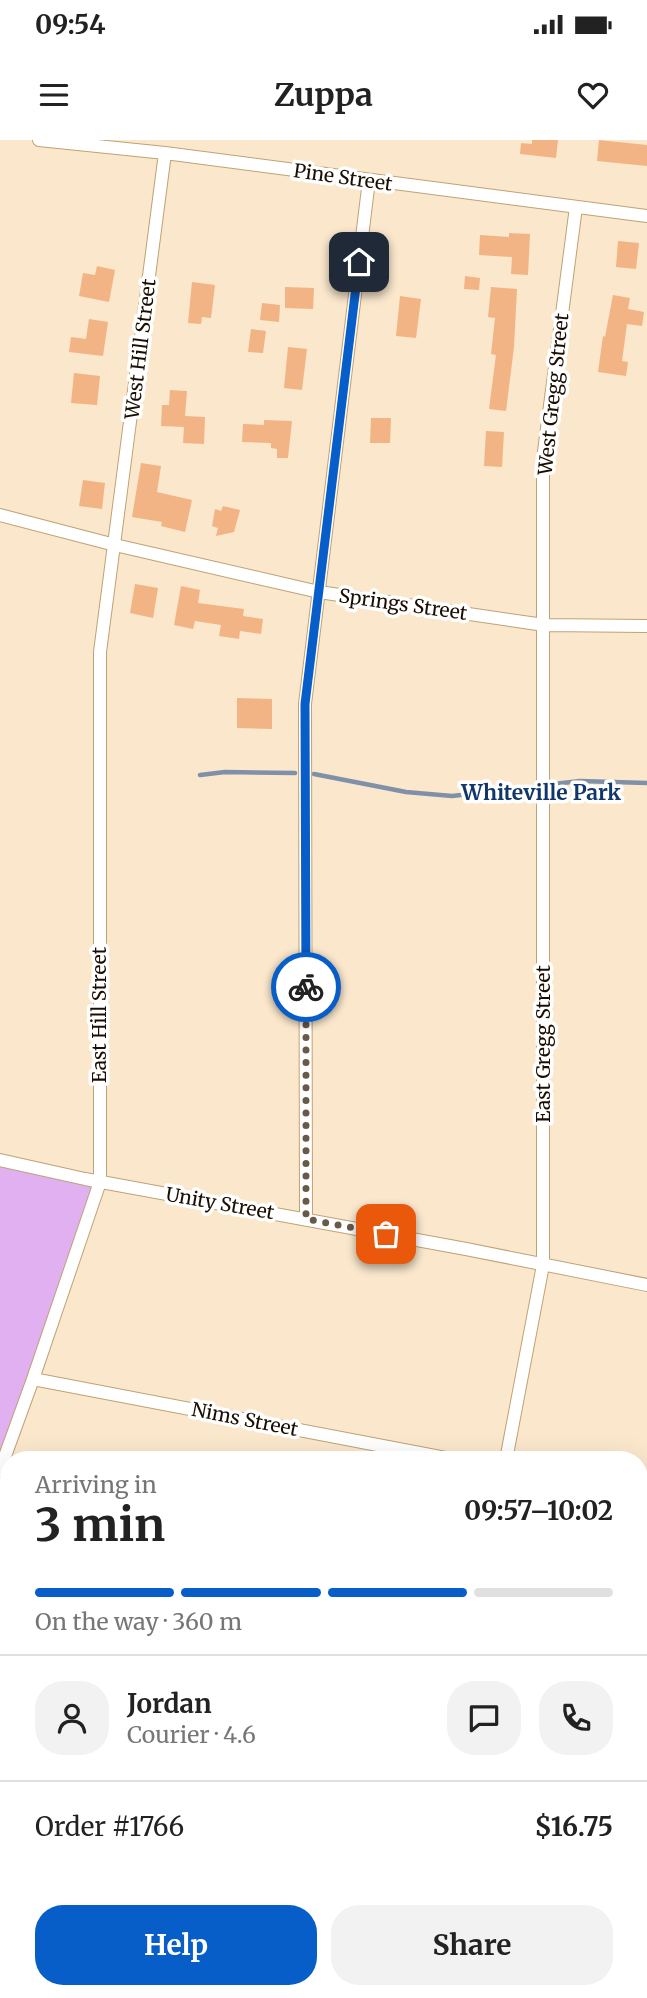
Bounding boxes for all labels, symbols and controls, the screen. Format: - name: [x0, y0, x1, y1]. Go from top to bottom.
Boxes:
- text: 09:54: [35, 8, 105, 41]
- text: Zuppa: [274, 75, 373, 115]
- icon: menu: [35, 76, 73, 114]
- icon: heart: [574, 76, 612, 114]
- street label: Pine Street: [292, 158, 395, 196]
- pin: [329, 232, 389, 292]
- icon: home: [340, 243, 378, 281]
- street label: West Hill Street: [119, 277, 161, 422]
- street label: West Gregg Street: [532, 311, 574, 477]
- street label: Springs Street: [337, 583, 469, 625]
- district label: Whiteville Park: [460, 779, 621, 806]
- street label: East Hill Street: [87, 946, 111, 1083]
- courier: [271, 952, 341, 1022]
- street label: East Gregg Street: [531, 965, 555, 1123]
- icon: bike: [287, 968, 325, 1006]
- street label: Unity Street: [164, 1182, 277, 1224]
- pin: [356, 1204, 416, 1264]
- icon: bag: [367, 1215, 405, 1253]
- street label: Nims Street: [190, 1397, 301, 1441]
- text: Arriving in: [35, 1470, 157, 1499]
- text: 09:57–10:02: [464, 1494, 613, 1527]
- text: 3 min: [35, 1496, 165, 1554]
- text: On the way · 360 m: [35, 1607, 242, 1636]
- button: person: [35, 1681, 109, 1755]
- button: chat: [447, 1681, 521, 1755]
- button: phone: [539, 1681, 613, 1755]
- text: Jordan: [127, 1687, 212, 1720]
- text: Courier · 4.6: [127, 1720, 256, 1749]
- text: Order #1766: [35, 1810, 184, 1843]
- text: $16.75: [535, 1810, 613, 1843]
- button: Help: [35, 1905, 317, 1985]
- button: Share: [331, 1905, 613, 1985]

